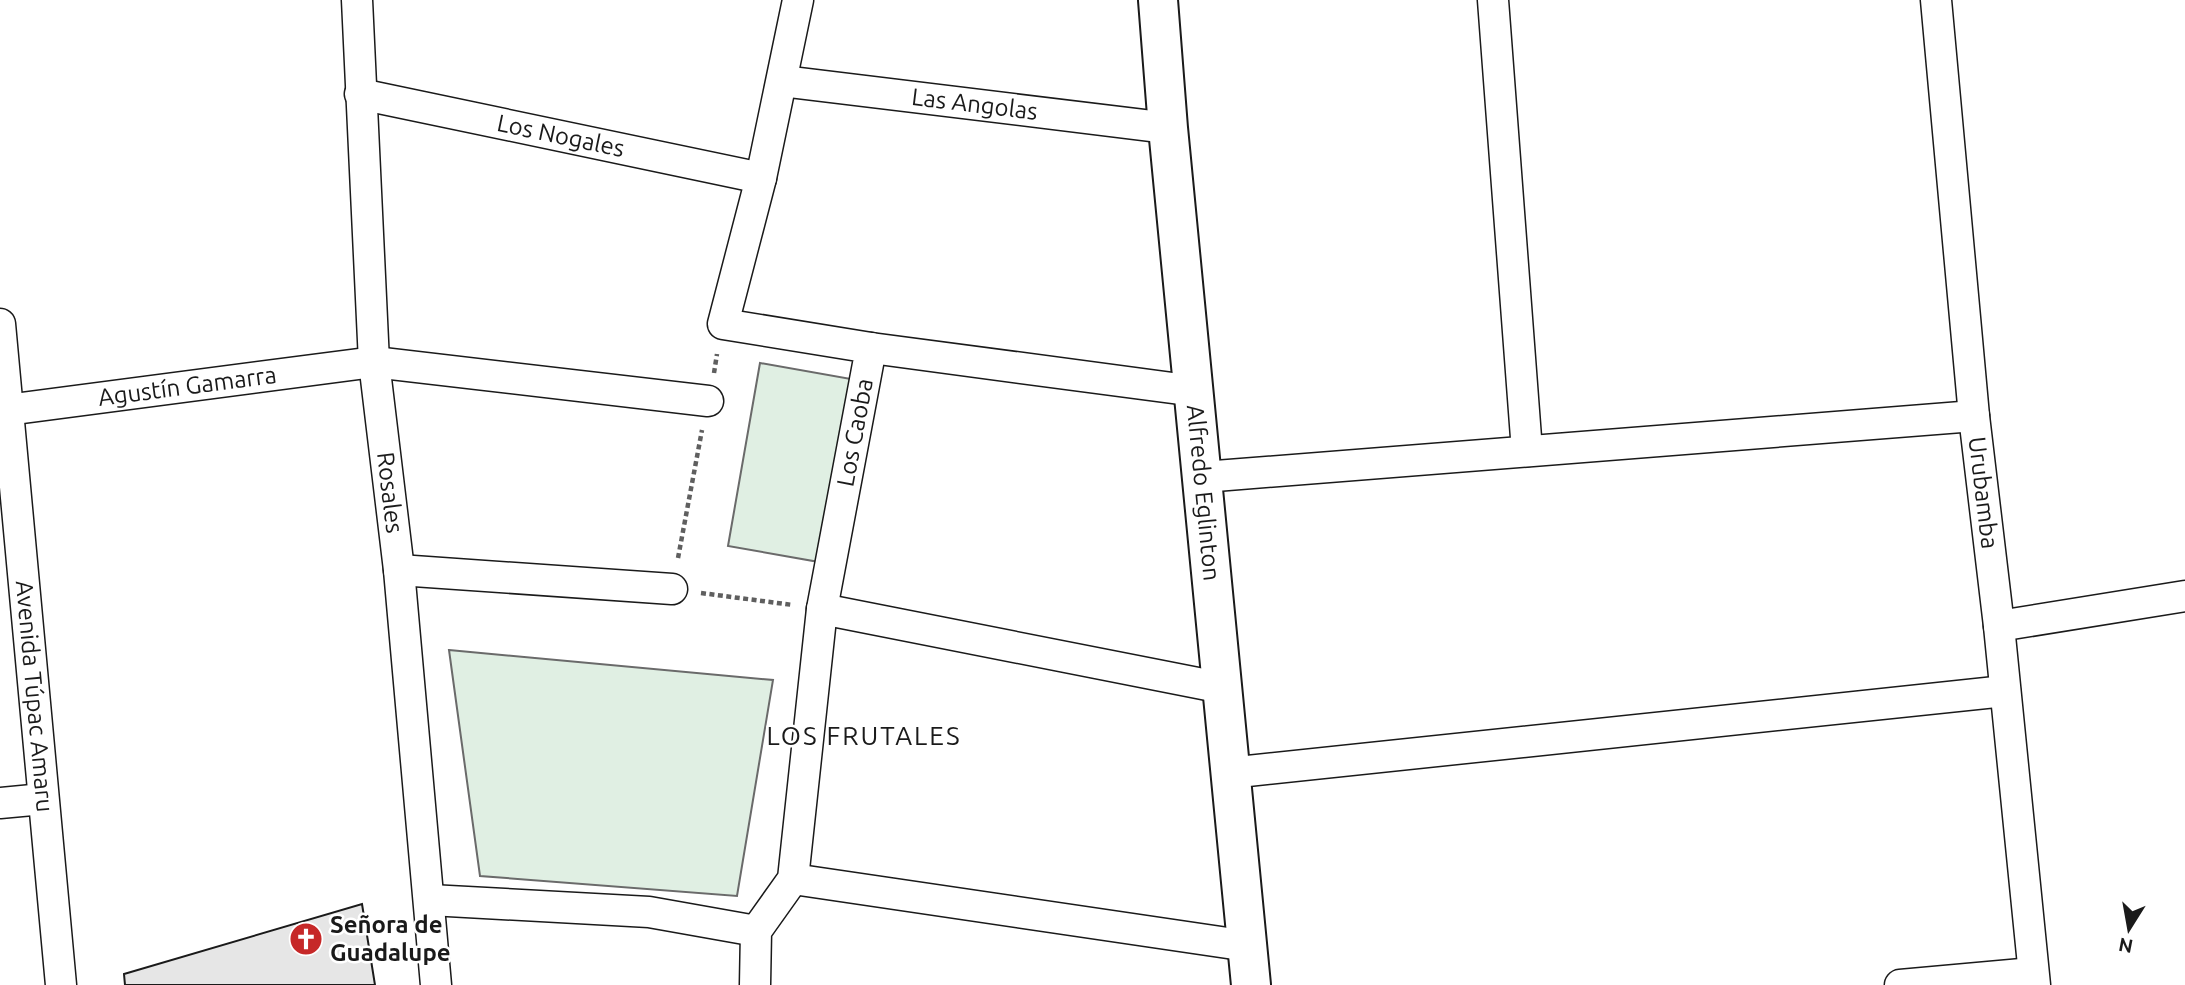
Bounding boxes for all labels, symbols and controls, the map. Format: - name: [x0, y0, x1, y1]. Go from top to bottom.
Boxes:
- street label: Las Angolas: [910, 83, 1039, 125]
- street label: Los Nogales: [495, 109, 627, 162]
- street label: Agustín Gamarra: [96, 361, 278, 411]
- street label: Los Caoba: [831, 376, 878, 489]
- street label: Alfredo Eglinton: [1182, 403, 1226, 582]
- street label: Urubamba: [1964, 435, 2004, 550]
- street label: Rosales: [372, 450, 408, 535]
- street label: Avenida Túpac Amaru: [11, 579, 59, 813]
- district label: LOS FRUTALES: [766, 721, 962, 750]
- north arrow: [2094, 894, 2164, 964]
- place label: Señora de Guadalupe: [330, 911, 451, 966]
- church icon: Señora de Guadalupe: [287, 920, 325, 958]
- text: N: [2117, 934, 2135, 958]

